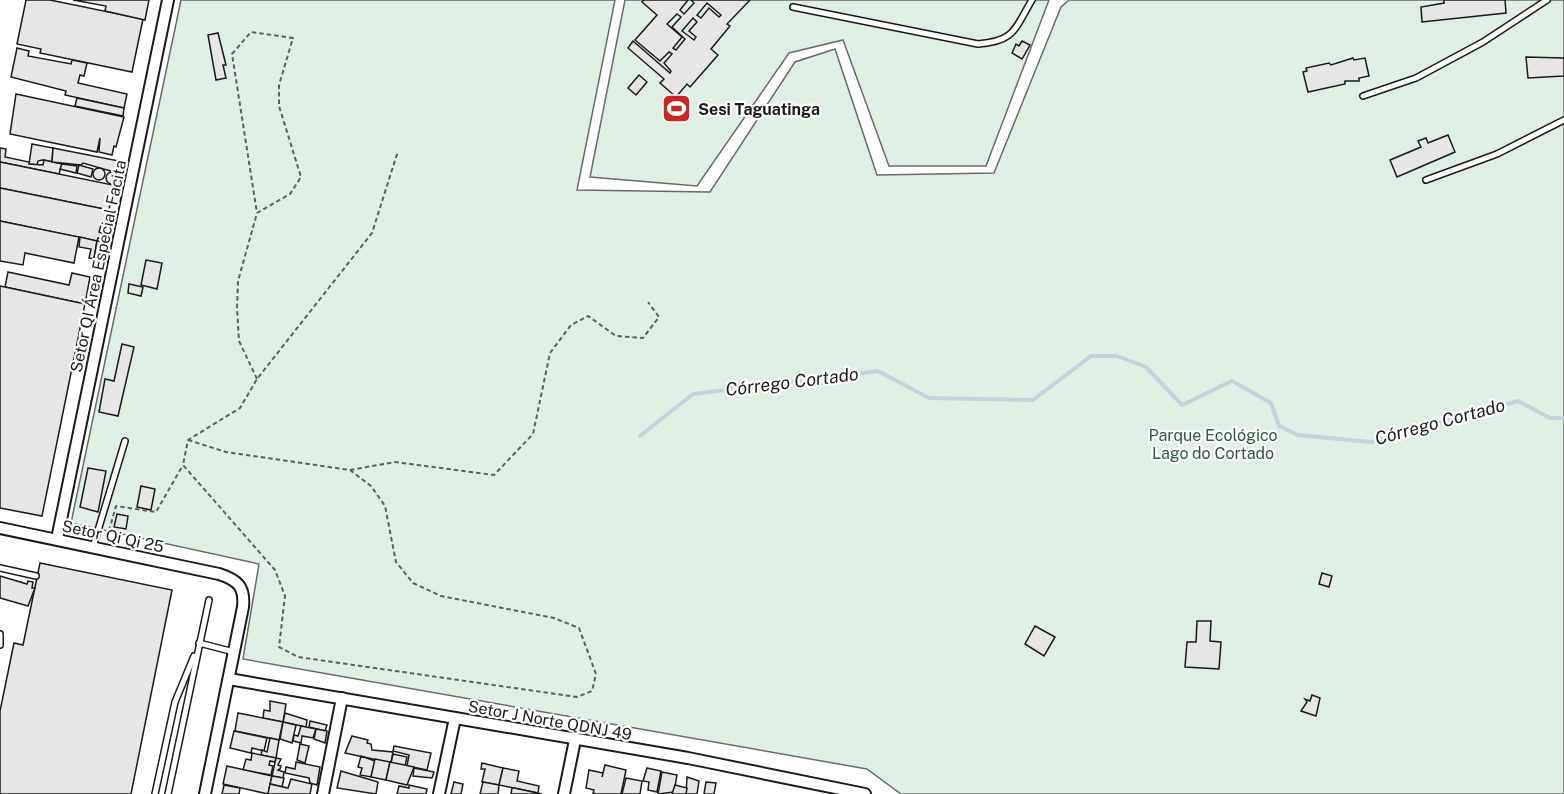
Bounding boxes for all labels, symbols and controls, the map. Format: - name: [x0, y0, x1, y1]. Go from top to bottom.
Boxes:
- sports icon: Sesi Taguatinga: [661, 93, 693, 125]
- place label: Sesi Taguatinga: [698, 100, 820, 119]
- street label: Setor QI Área Especial Facita: [66, 158, 130, 374]
- water label: Córrego Cortado: [724, 363, 860, 400]
- water label: Córrego Cortado: [1372, 394, 1508, 449]
- park label: Parque Ecológico Lago do Cortado: [1148, 426, 1278, 463]
- street label: Setor Qi Qi 25: [60, 516, 166, 557]
- street label: Setor J Norte QDNJ 49: [467, 697, 633, 744]

